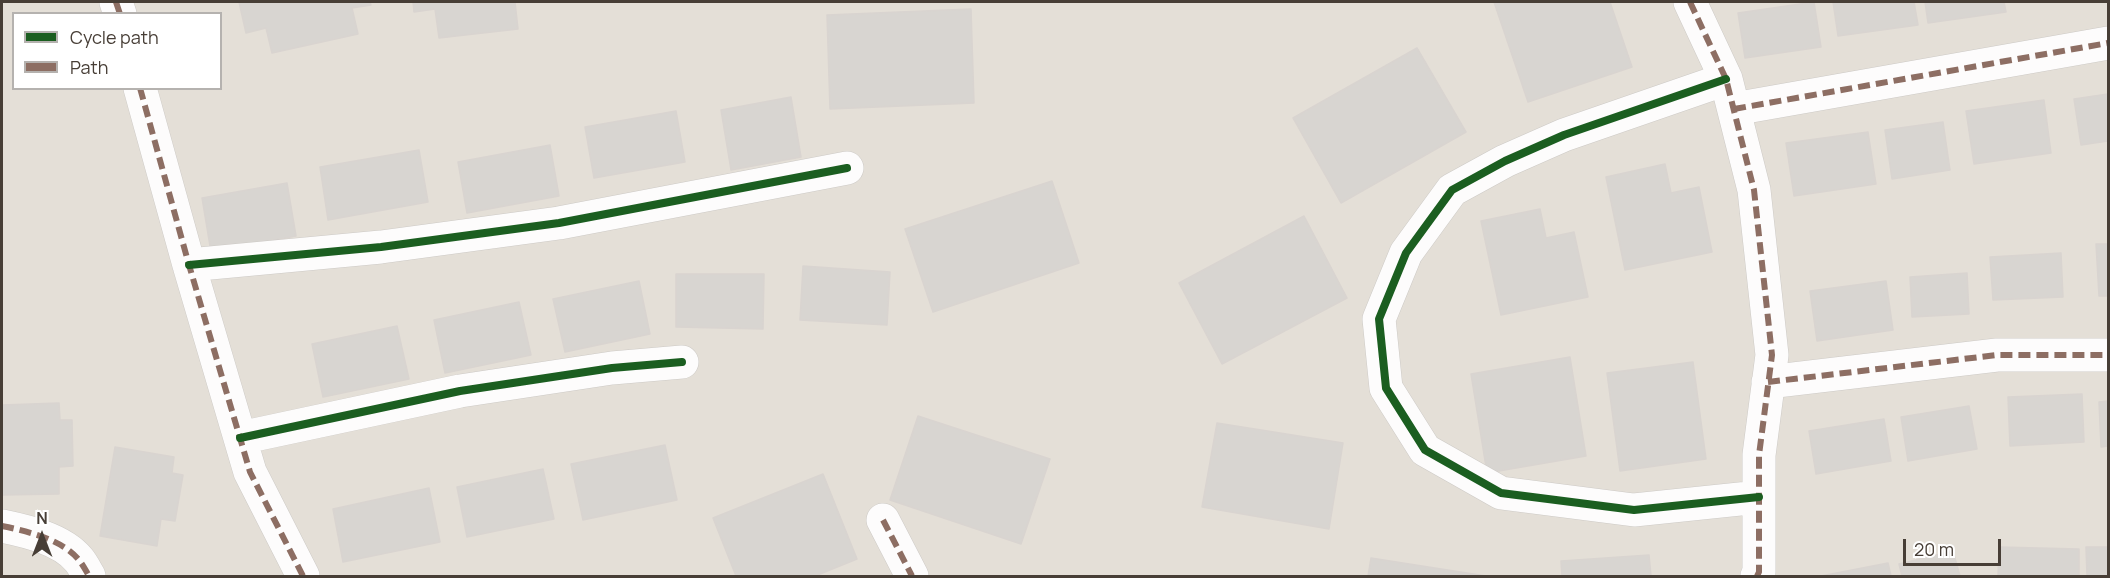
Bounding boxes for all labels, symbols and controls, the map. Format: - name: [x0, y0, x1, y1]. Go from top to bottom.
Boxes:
- legend: [12, 12, 222, 90]
- text: Cycle path: [70, 25, 159, 49]
- text: Path: [70, 55, 108, 79]
- north arrow: [12, 506, 72, 566]
- text: N: [36, 507, 48, 529]
- scale bar: [1906, 527, 2004, 565]
- text: 20 m: [1914, 537, 1954, 561]

